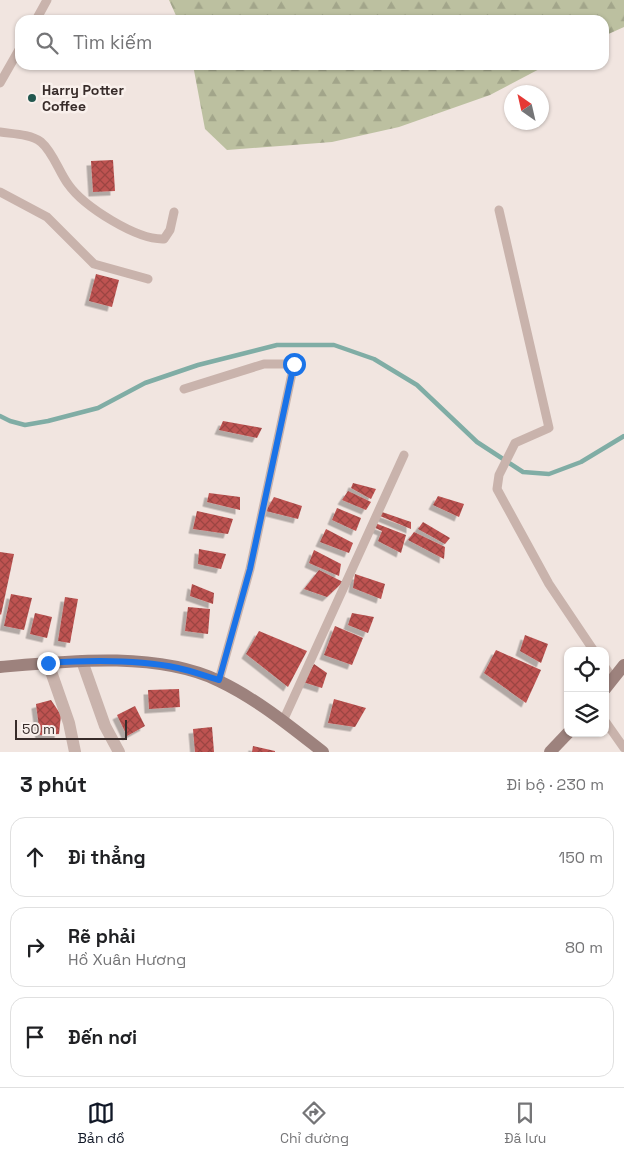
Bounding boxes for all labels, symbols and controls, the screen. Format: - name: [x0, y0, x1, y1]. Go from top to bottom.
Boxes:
- search box: [15, 15, 609, 70]
- icon: search: [33, 29, 61, 57]
- text: Tìm kiếm: [73, 30, 152, 55]
- place label: Harry Potter Coffee: [42, 81, 124, 115]
- north arrow: [504, 85, 549, 130]
- marker: Harry Potter Coffee: [26, 92, 38, 104]
- route start: [283, 353, 306, 376]
- map controls: [564, 647, 609, 737]
- button: locate: [564, 647, 609, 692]
- route end: [37, 652, 60, 675]
- button: layers: [564, 692, 609, 737]
- scale bar: [15, 717, 128, 740]
- text: 50 m: [22, 720, 55, 738]
- text: 3 phút: [20, 771, 87, 798]
- text: Đi bộ · 230 m: [507, 774, 604, 795]
- icon: ahead: [21, 843, 49, 871]
- text: Đi thẳng: [68, 845, 146, 870]
- text: 150 m: [559, 847, 603, 868]
- text: Rẽ phải: [68, 924, 136, 949]
- icon: right: [21, 933, 49, 961]
- text: 80 m: [565, 937, 603, 958]
- text: Hồ Xuân Hương: [68, 949, 186, 970]
- icon: arrive: [21, 1023, 49, 1051]
- text: Đến nơi: [68, 1025, 137, 1050]
- tab: Bản đồ: [78, 1099, 125, 1147]
- tab: Chỉ đường: [280, 1099, 349, 1147]
- tab: Đã lưu: [504, 1099, 546, 1147]

